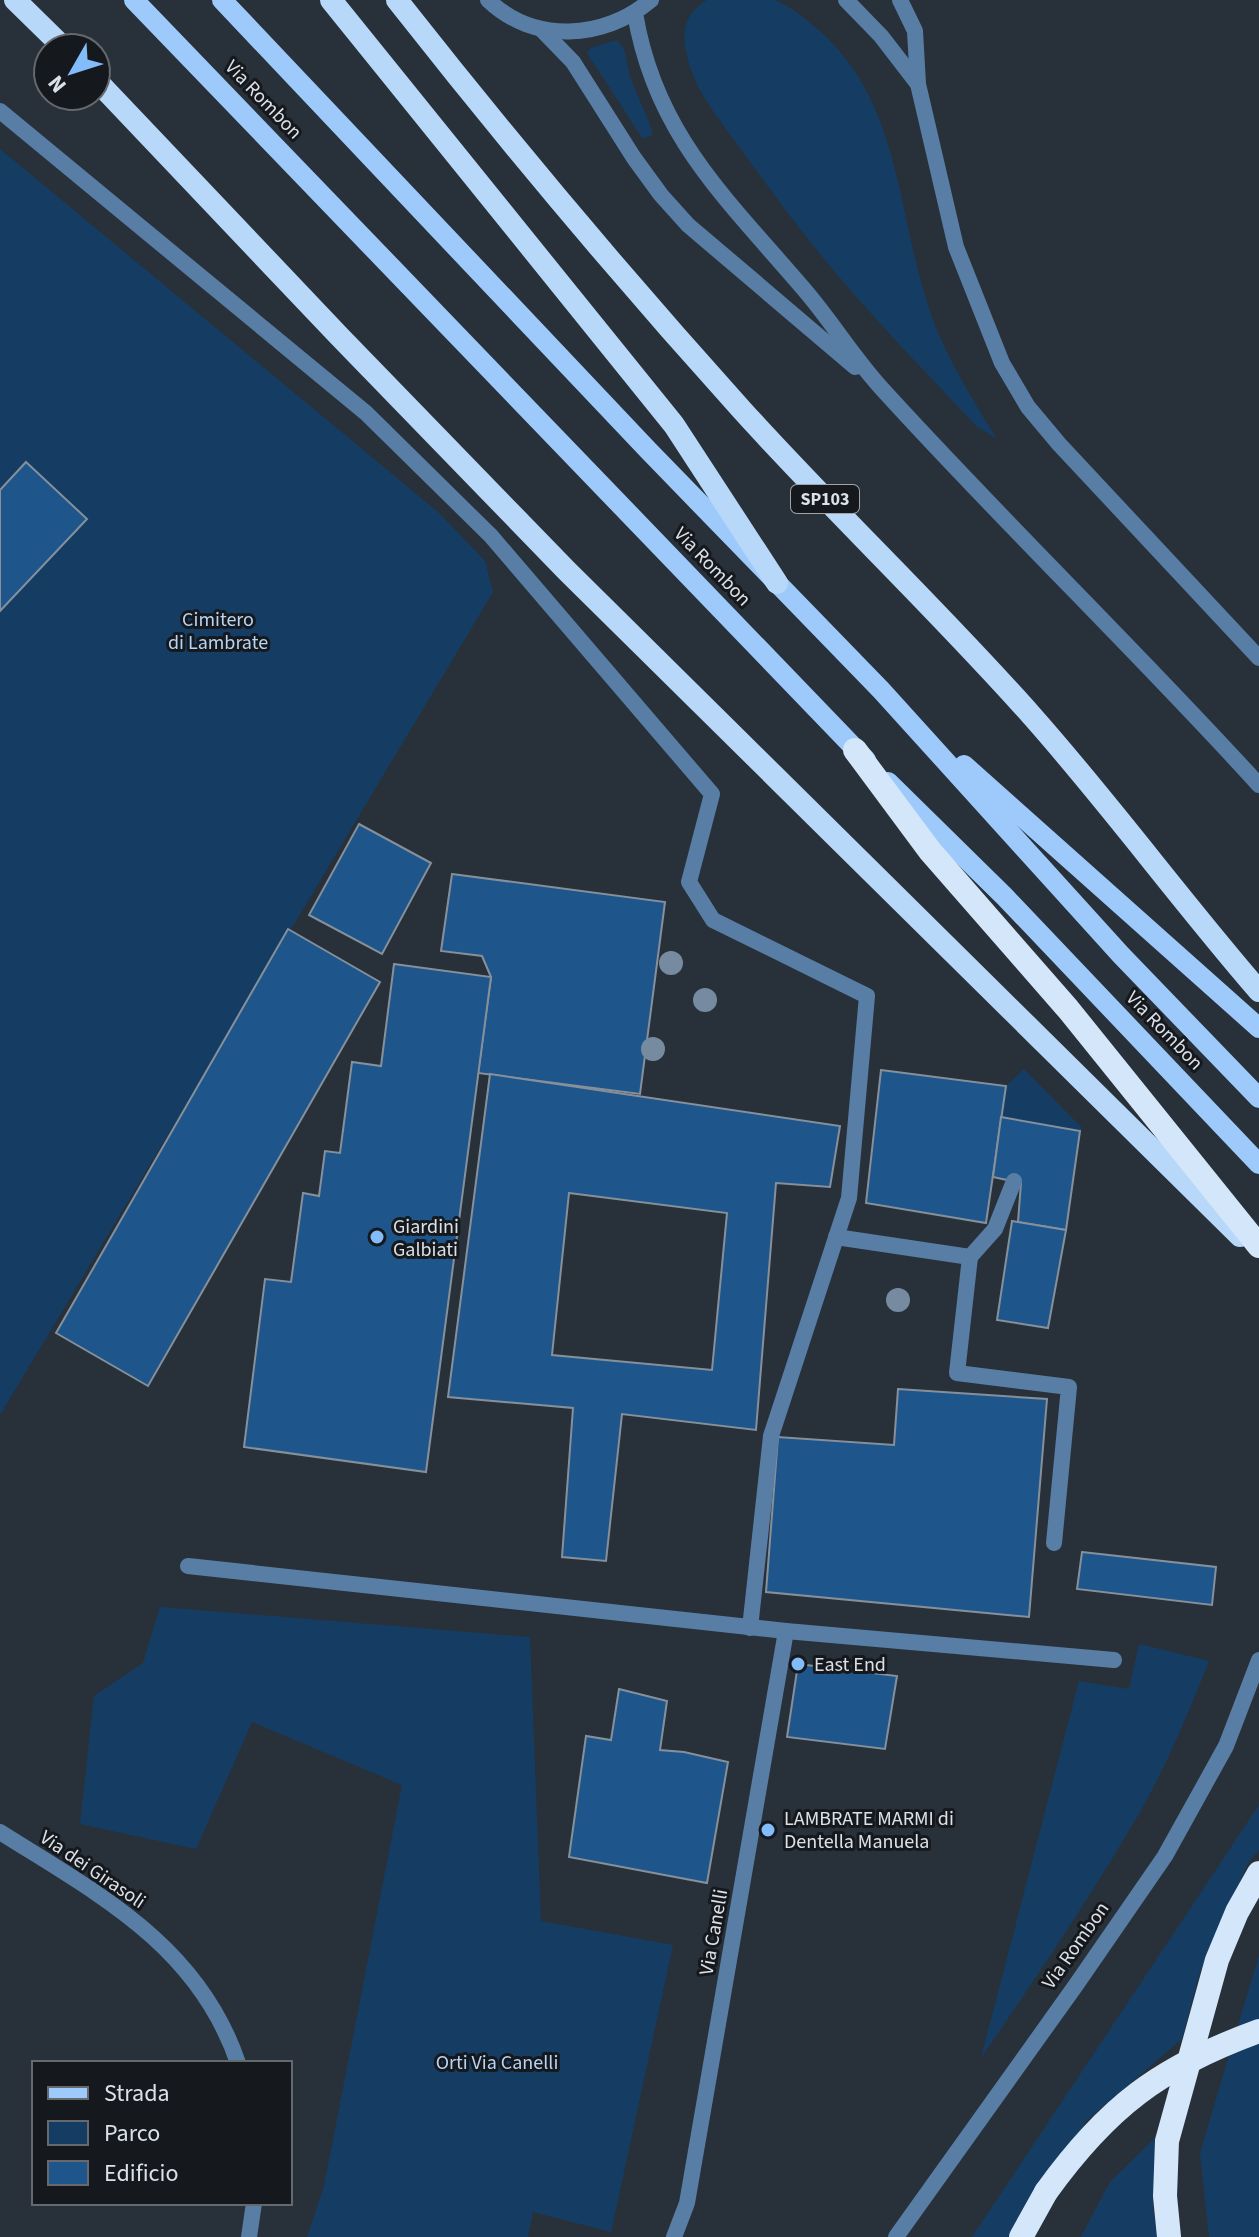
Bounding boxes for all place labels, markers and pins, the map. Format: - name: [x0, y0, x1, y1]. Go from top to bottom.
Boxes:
- place label: Giardini Galbiati: [393, 1213, 459, 1264]
- marker: Giardini Galbiati: [368, 1228, 386, 1246]
- place label: East End: [814, 1651, 886, 1679]
- marker: East End: [789, 1655, 807, 1673]
- place label: LAMBRATE MARMI di Dentella Manuela: [784, 1805, 954, 1856]
- marker: LAMBRATE MARMI di Dentella Manuela: [759, 1821, 777, 1839]

